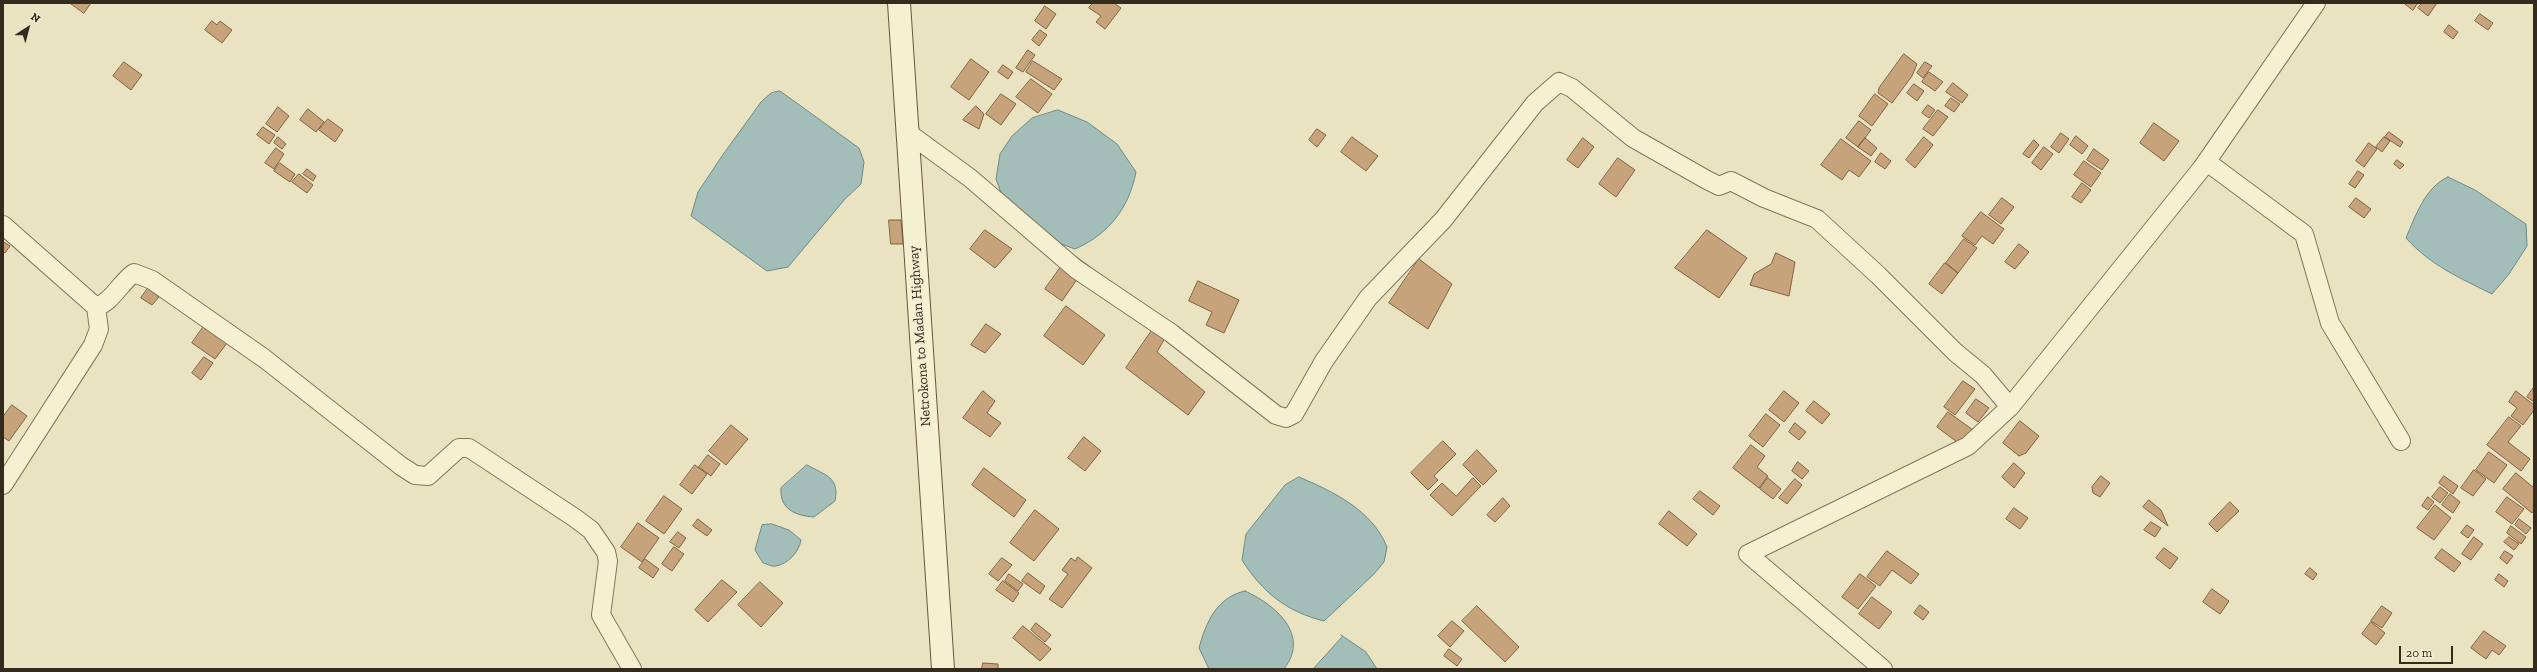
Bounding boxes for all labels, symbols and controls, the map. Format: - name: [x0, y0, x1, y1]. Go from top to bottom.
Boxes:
- north arrow: [8, 8, 48, 48]
- text: N: [28, 10, 43, 26]
- street label: Netrokona to Madan Highway: [905, 245, 935, 427]
- scale bar: [2401, 638, 2455, 664]
- text: 20 m: [2406, 646, 2432, 660]

